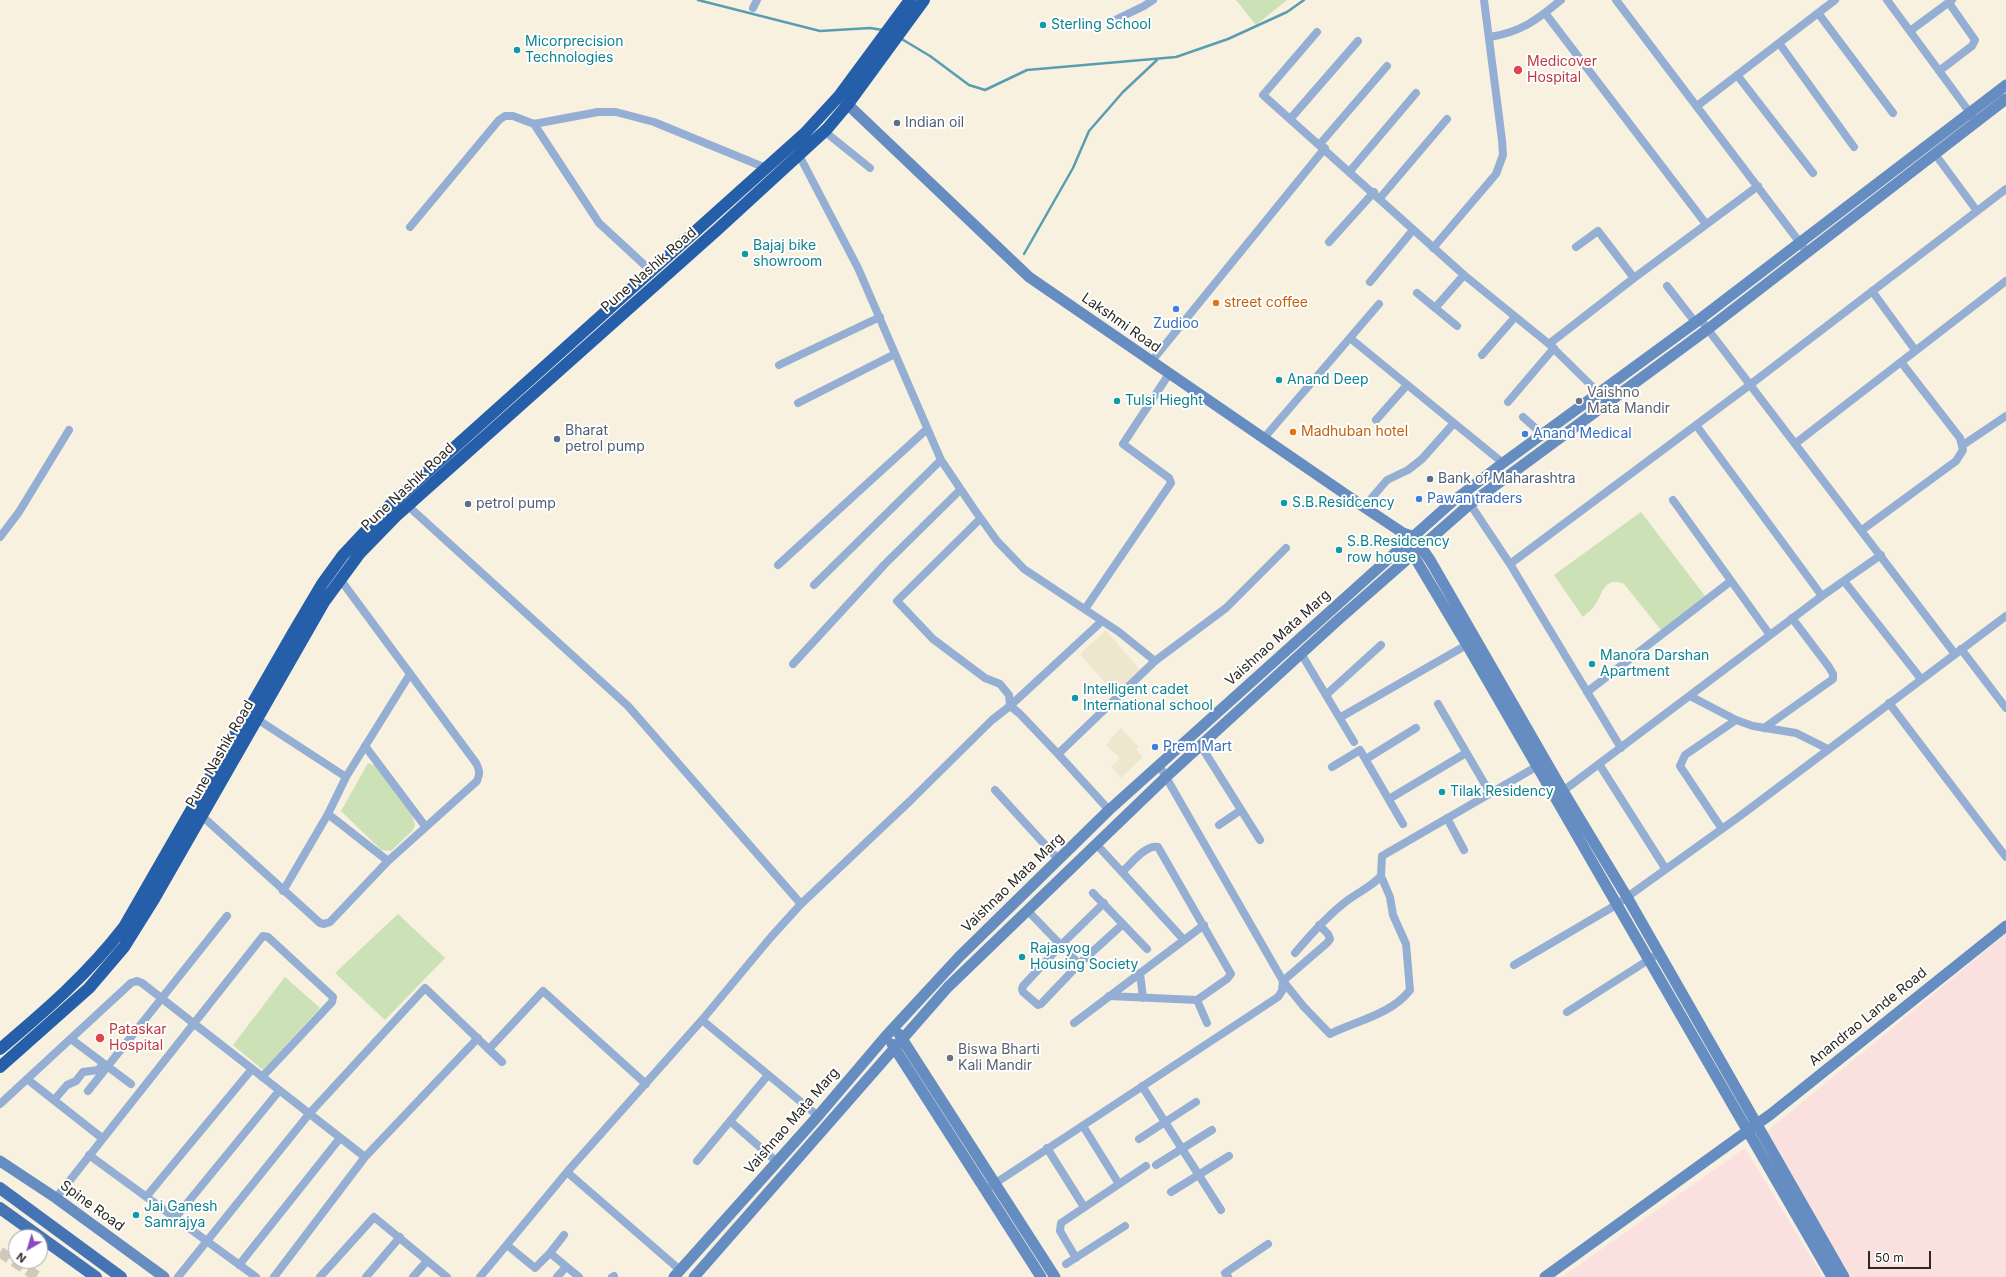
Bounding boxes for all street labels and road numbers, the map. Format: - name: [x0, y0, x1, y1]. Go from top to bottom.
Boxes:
- street label: Pune Nashik Road: [598, 224, 700, 316]
- street label: Lakshmi Road: [1078, 290, 1164, 356]
- street label: Pune Nashik Road: [358, 440, 458, 534]
- street label: Vaishnao Mata Marg: [1222, 586, 1334, 690]
- street label: Pune Nashik Road: [183, 698, 257, 810]
- street label: Vaishnao Mata Marg: [958, 830, 1068, 936]
- street label: Anandrao Lande Road: [1806, 964, 1930, 1070]
- street label: Vaishnao Mata Marg: [741, 1064, 843, 1178]
- street label: Spine Road: [57, 1177, 127, 1235]

